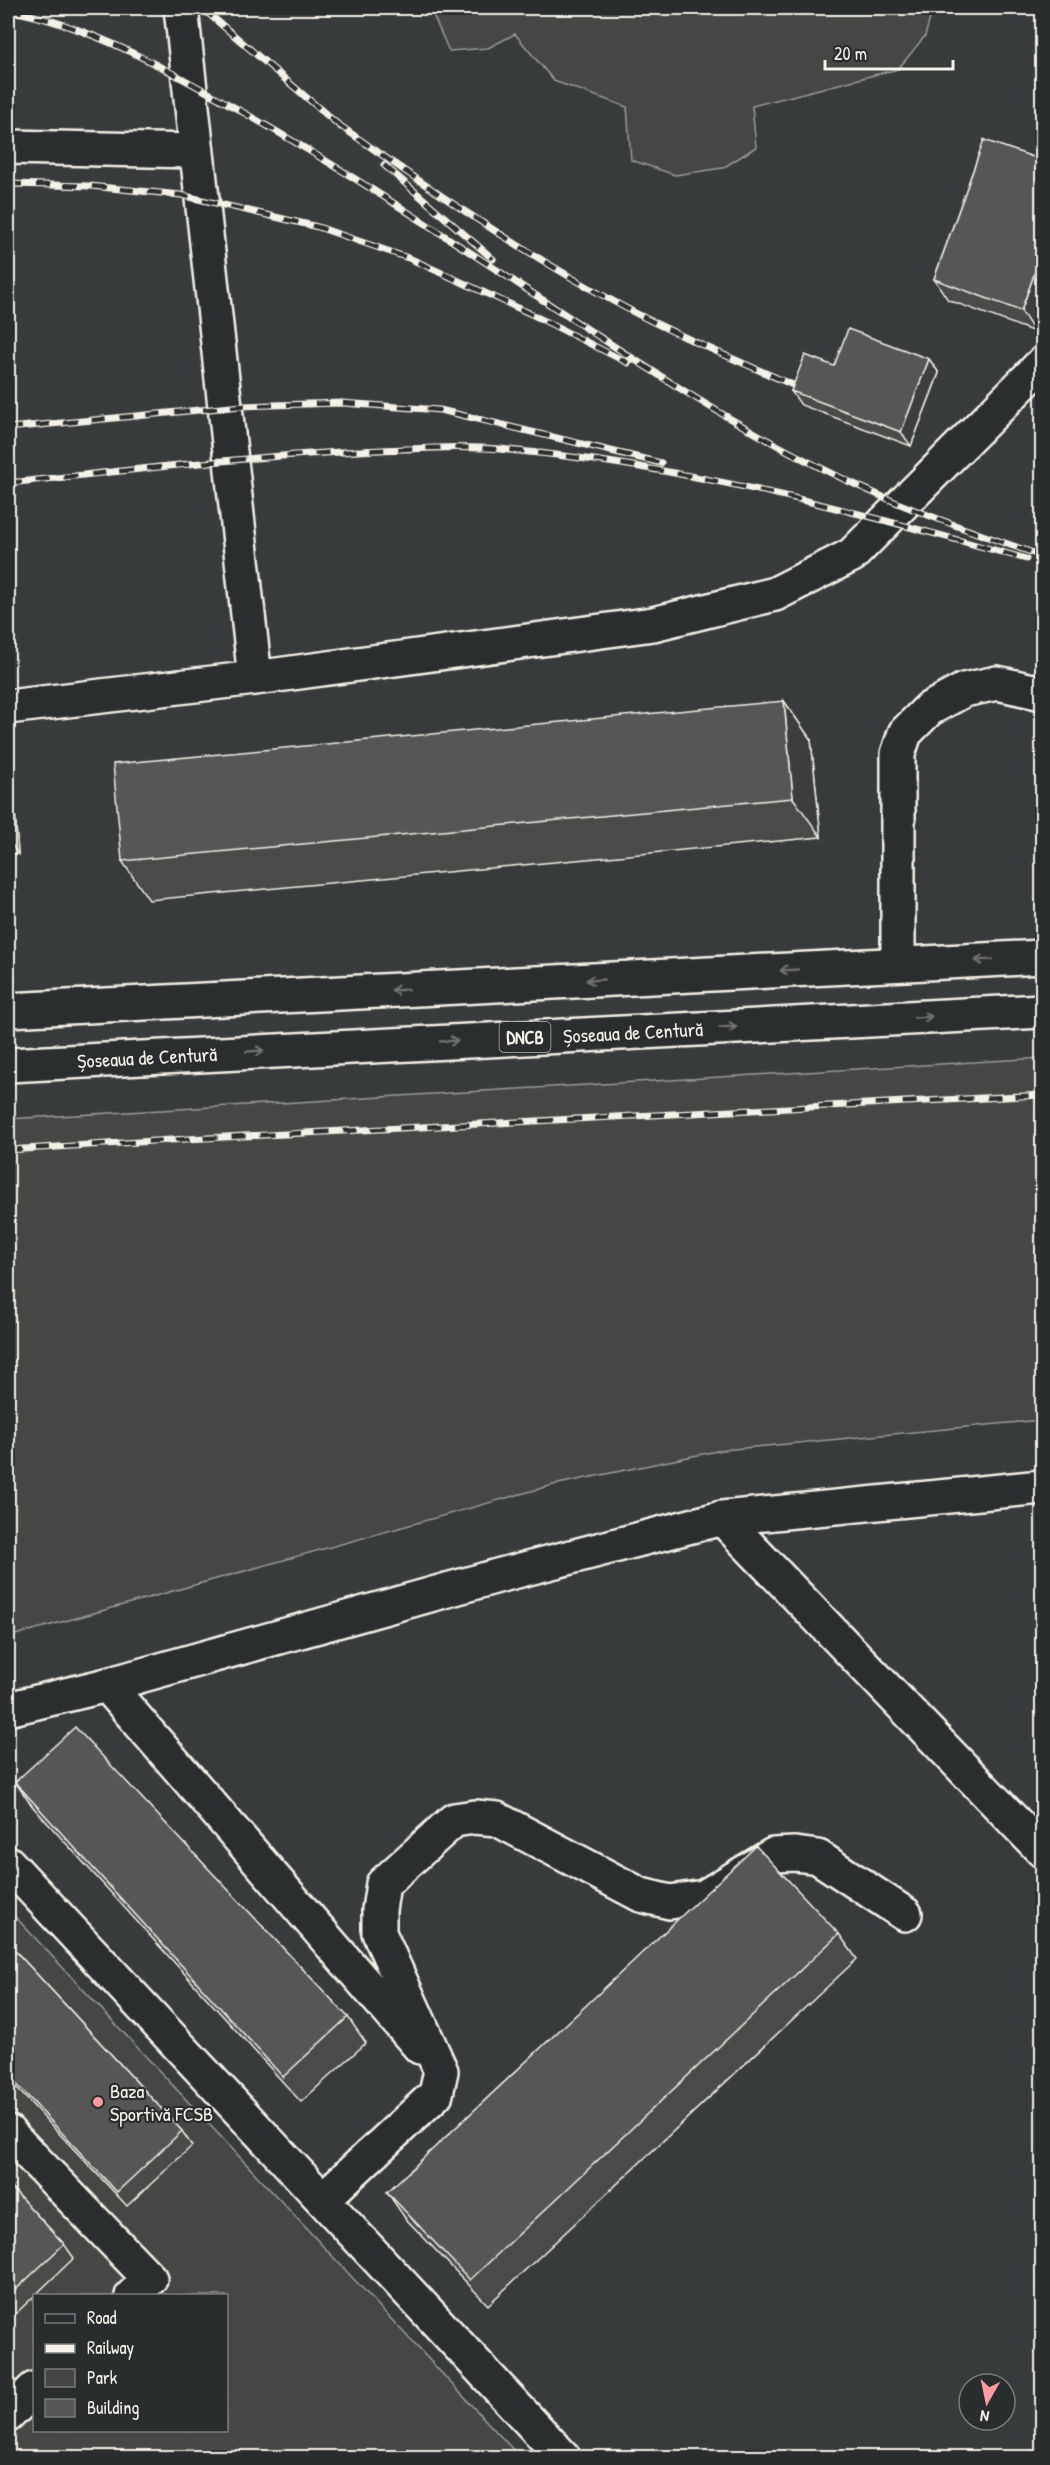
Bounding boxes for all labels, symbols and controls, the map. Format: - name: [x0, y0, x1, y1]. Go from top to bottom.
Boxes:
- scale bar: [825, 33, 952, 71]
- text: 20 m: [834, 41, 867, 66]
- one-way arrow: [975, 954, 995, 965]
- one-way arrow: [780, 965, 800, 976]
- one-way arrow: [585, 974, 605, 985]
- one-way arrow: [390, 984, 410, 995]
- one-way arrow: [912, 1011, 932, 1022]
- street label: Șoseaua de Centură: [562, 1015, 704, 1049]
- one-way arrow: [718, 1021, 738, 1032]
- road number: DNCB: [500, 1022, 550, 1052]
- one-way arrow: [439, 1036, 459, 1047]
- street label: Șoseaua de Centură: [76, 1040, 218, 1074]
- one-way arrow: [244, 1046, 264, 1057]
- place label: Baza Sportivă FCSB: [110, 2077, 213, 2127]
- marker: Baza Sportivă FCSB: [91, 2095, 105, 2109]
- legend: [33, 2294, 228, 2432]
- text: Road: [87, 2305, 117, 2330]
- text: Railway: [87, 2335, 134, 2360]
- text: Park: [87, 2365, 118, 2390]
- north arrow: [957, 2372, 1017, 2432]
- text: Building: [87, 2395, 139, 2420]
- text: N: [978, 2405, 991, 2428]

